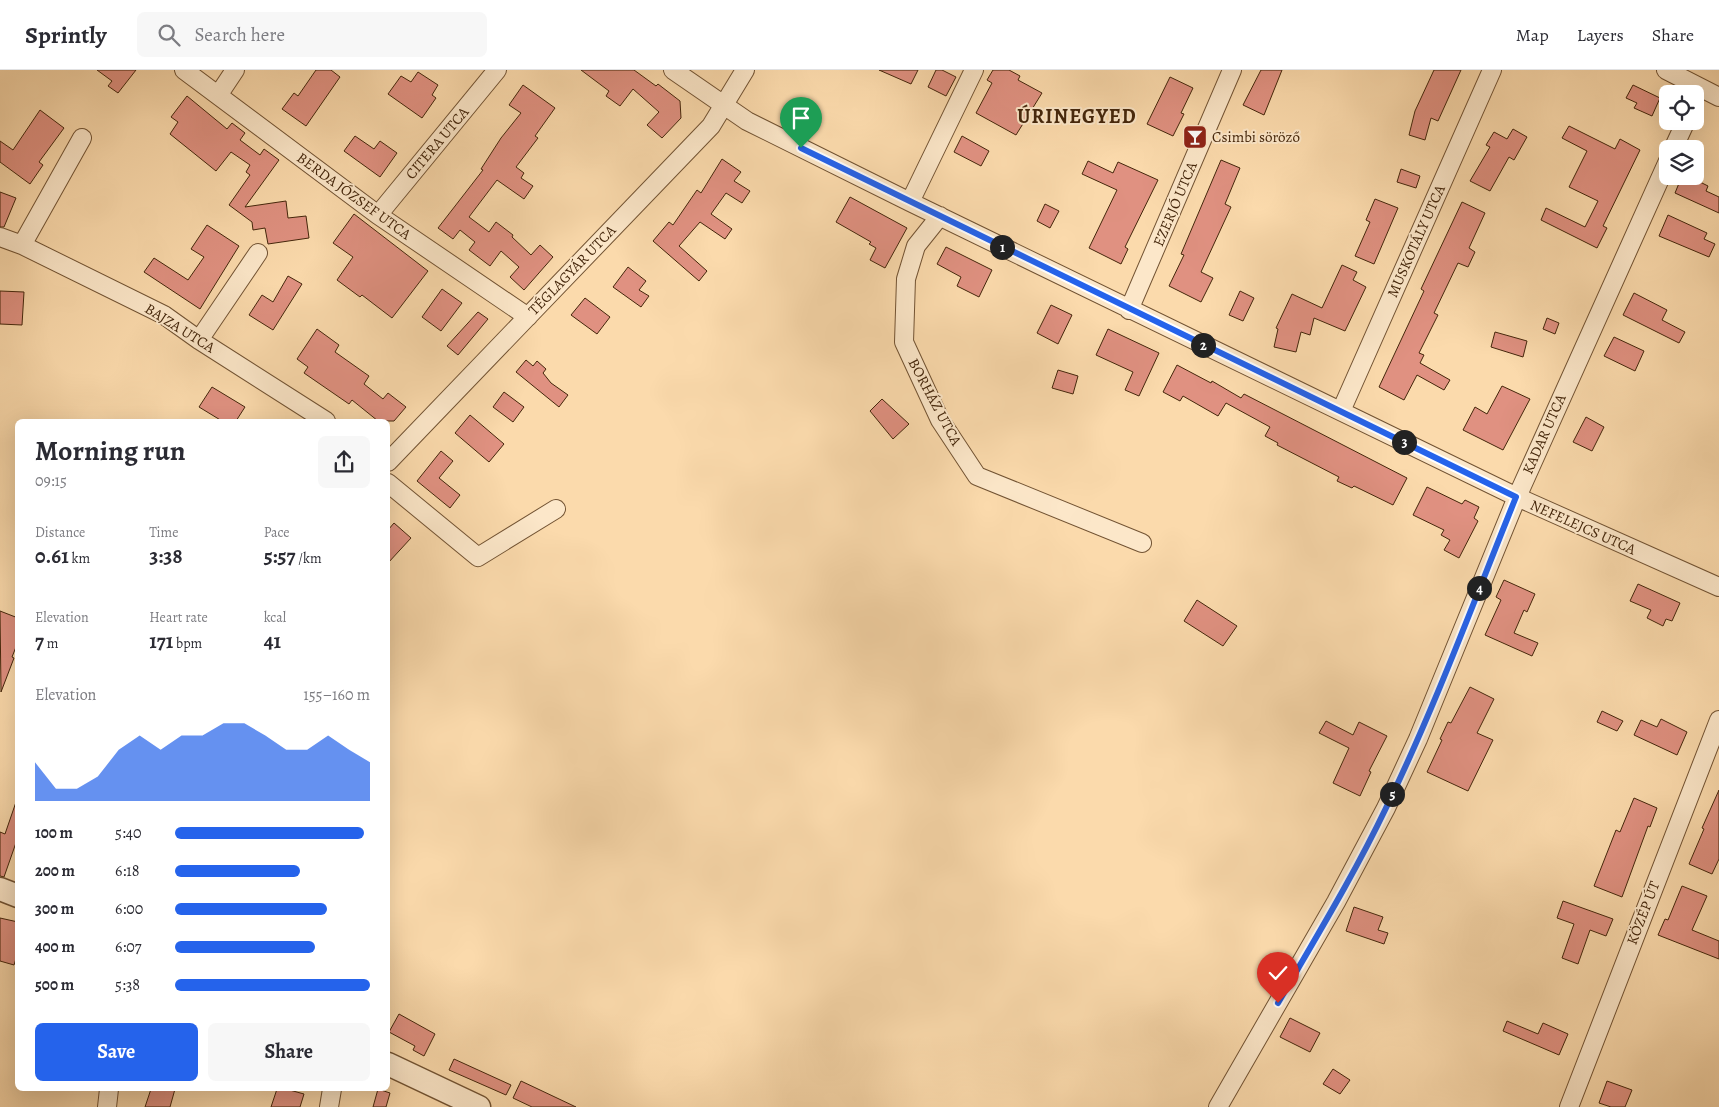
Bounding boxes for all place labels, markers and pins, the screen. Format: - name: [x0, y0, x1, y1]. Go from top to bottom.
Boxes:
- pin: [780, 97, 822, 148]
- bar icon: Csimbi söröző: [1182, 124, 1208, 150]
- place label: Csimbi söröző: [1212, 127, 1300, 147]
- pin: 1: [990, 234, 1014, 260]
- pin: 2: [1190, 332, 1216, 358]
- pin: 3: [1392, 430, 1416, 454]
- pin: 4: [1466, 576, 1492, 600]
- pin: 5: [1380, 782, 1404, 806]
- pin: [1257, 952, 1299, 1003]

